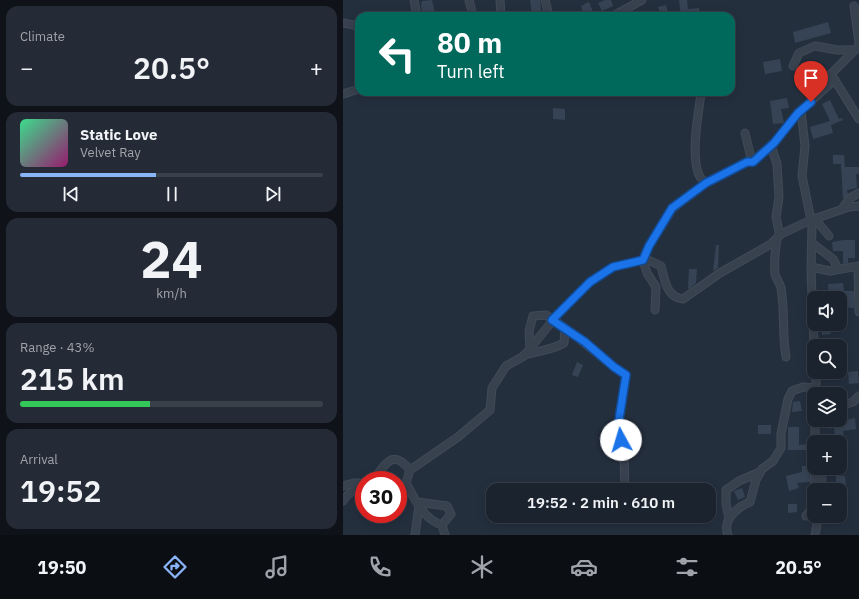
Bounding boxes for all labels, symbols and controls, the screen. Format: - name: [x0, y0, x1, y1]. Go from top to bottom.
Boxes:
- text: 80 m: [437, 24, 502, 61]
- text: Climate: [20, 28, 65, 45]
- icon: left: [371, 28, 423, 80]
- text: 20.5°: [133, 48, 210, 87]
- text: −: [20, 53, 33, 82]
- text: +: [310, 53, 323, 82]
- text: Turn left: [437, 60, 505, 83]
- pin: [794, 61, 828, 102]
- icon: arrive: [800, 67, 822, 89]
- text: Static Love: [80, 125, 157, 144]
- text: Velvet Ray: [80, 144, 141, 161]
- icon: previous: [60, 183, 82, 205]
- icon: pause: [161, 183, 183, 205]
- icon: next: [262, 183, 284, 205]
- text: 24: [140, 225, 203, 292]
- text: km/h: [156, 285, 187, 302]
- map controls: [807, 291, 847, 523]
- button: sound: [807, 291, 847, 331]
- text: Range · 43%: [20, 339, 94, 356]
- button: search: [807, 339, 847, 379]
- text: 215 km: [20, 359, 125, 398]
- button: layers: [807, 387, 847, 427]
- position arrow: [600, 419, 642, 461]
- button: +: [807, 435, 847, 475]
- text: Arrival: [20, 451, 58, 468]
- text: 19:52: [20, 471, 102, 510]
- speed limit sign: 30: [355, 471, 407, 523]
- button: −: [807, 483, 847, 523]
- text: 19:52 · 2 min · 610 m: [527, 493, 675, 512]
- icon: directions: [161, 553, 189, 581]
- icon: music: [263, 553, 291, 581]
- icon: phone: [366, 553, 394, 581]
- icon: climate: [468, 553, 496, 581]
- icon: car: [570, 553, 598, 581]
- icon: filters: [673, 553, 701, 581]
- text: 19:50: [37, 556, 86, 579]
- text: 20.5°: [775, 556, 822, 579]

